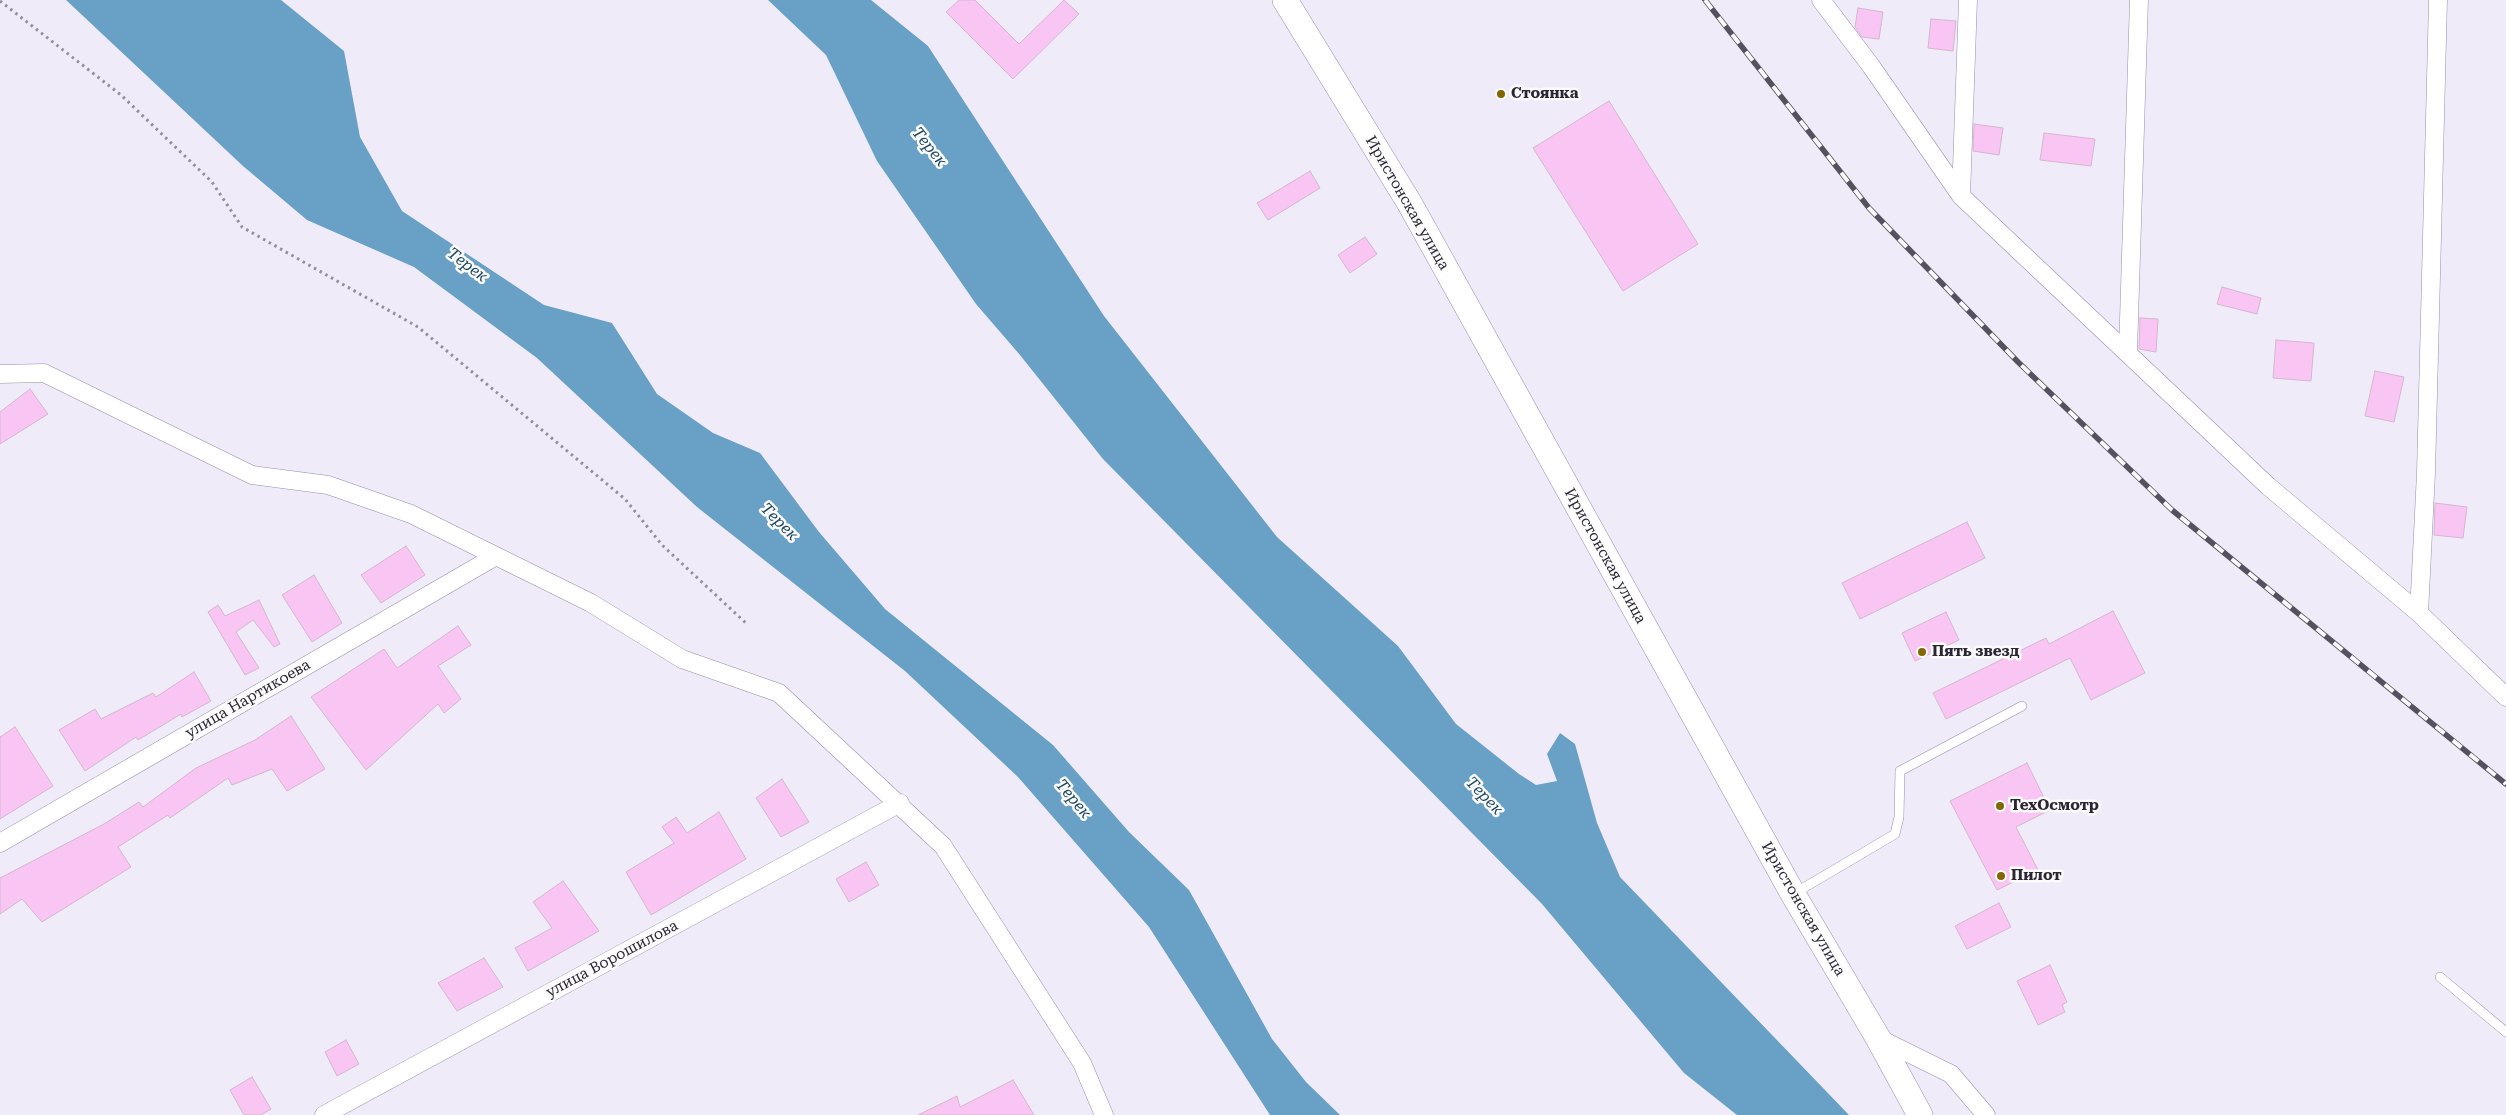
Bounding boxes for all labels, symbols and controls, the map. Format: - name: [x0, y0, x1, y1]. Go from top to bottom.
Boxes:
- place label: Стоянка: [1511, 85, 1579, 103]
- marker: Стоянка: [1495, 88, 1507, 100]
- water label: Терек: [907, 123, 951, 171]
- street label: Иристонская улица: [1361, 133, 1453, 273]
- water label: Терек: [443, 244, 491, 286]
- street label: Иристонская улица: [1560, 485, 1650, 627]
- water label: Терек: [756, 499, 802, 545]
- place label: Пять звезд: [1932, 643, 2019, 661]
- marker: Пять звезд: [1916, 646, 1928, 658]
- street label: улица Нартикоева: [182, 656, 314, 742]
- water label: Терек: [1461, 773, 1507, 819]
- water label: Терек: [1051, 776, 1095, 822]
- place label: ТехОсмотр: [2010, 797, 2099, 815]
- marker: ТехОсмотр: [1994, 800, 2006, 812]
- street label: Иристонская улица: [1757, 839, 1849, 979]
- place label: Пилот: [2011, 867, 2062, 885]
- marker: Пилот: [1995, 870, 2007, 882]
- street label: улица Ворошилова: [543, 917, 681, 1001]

